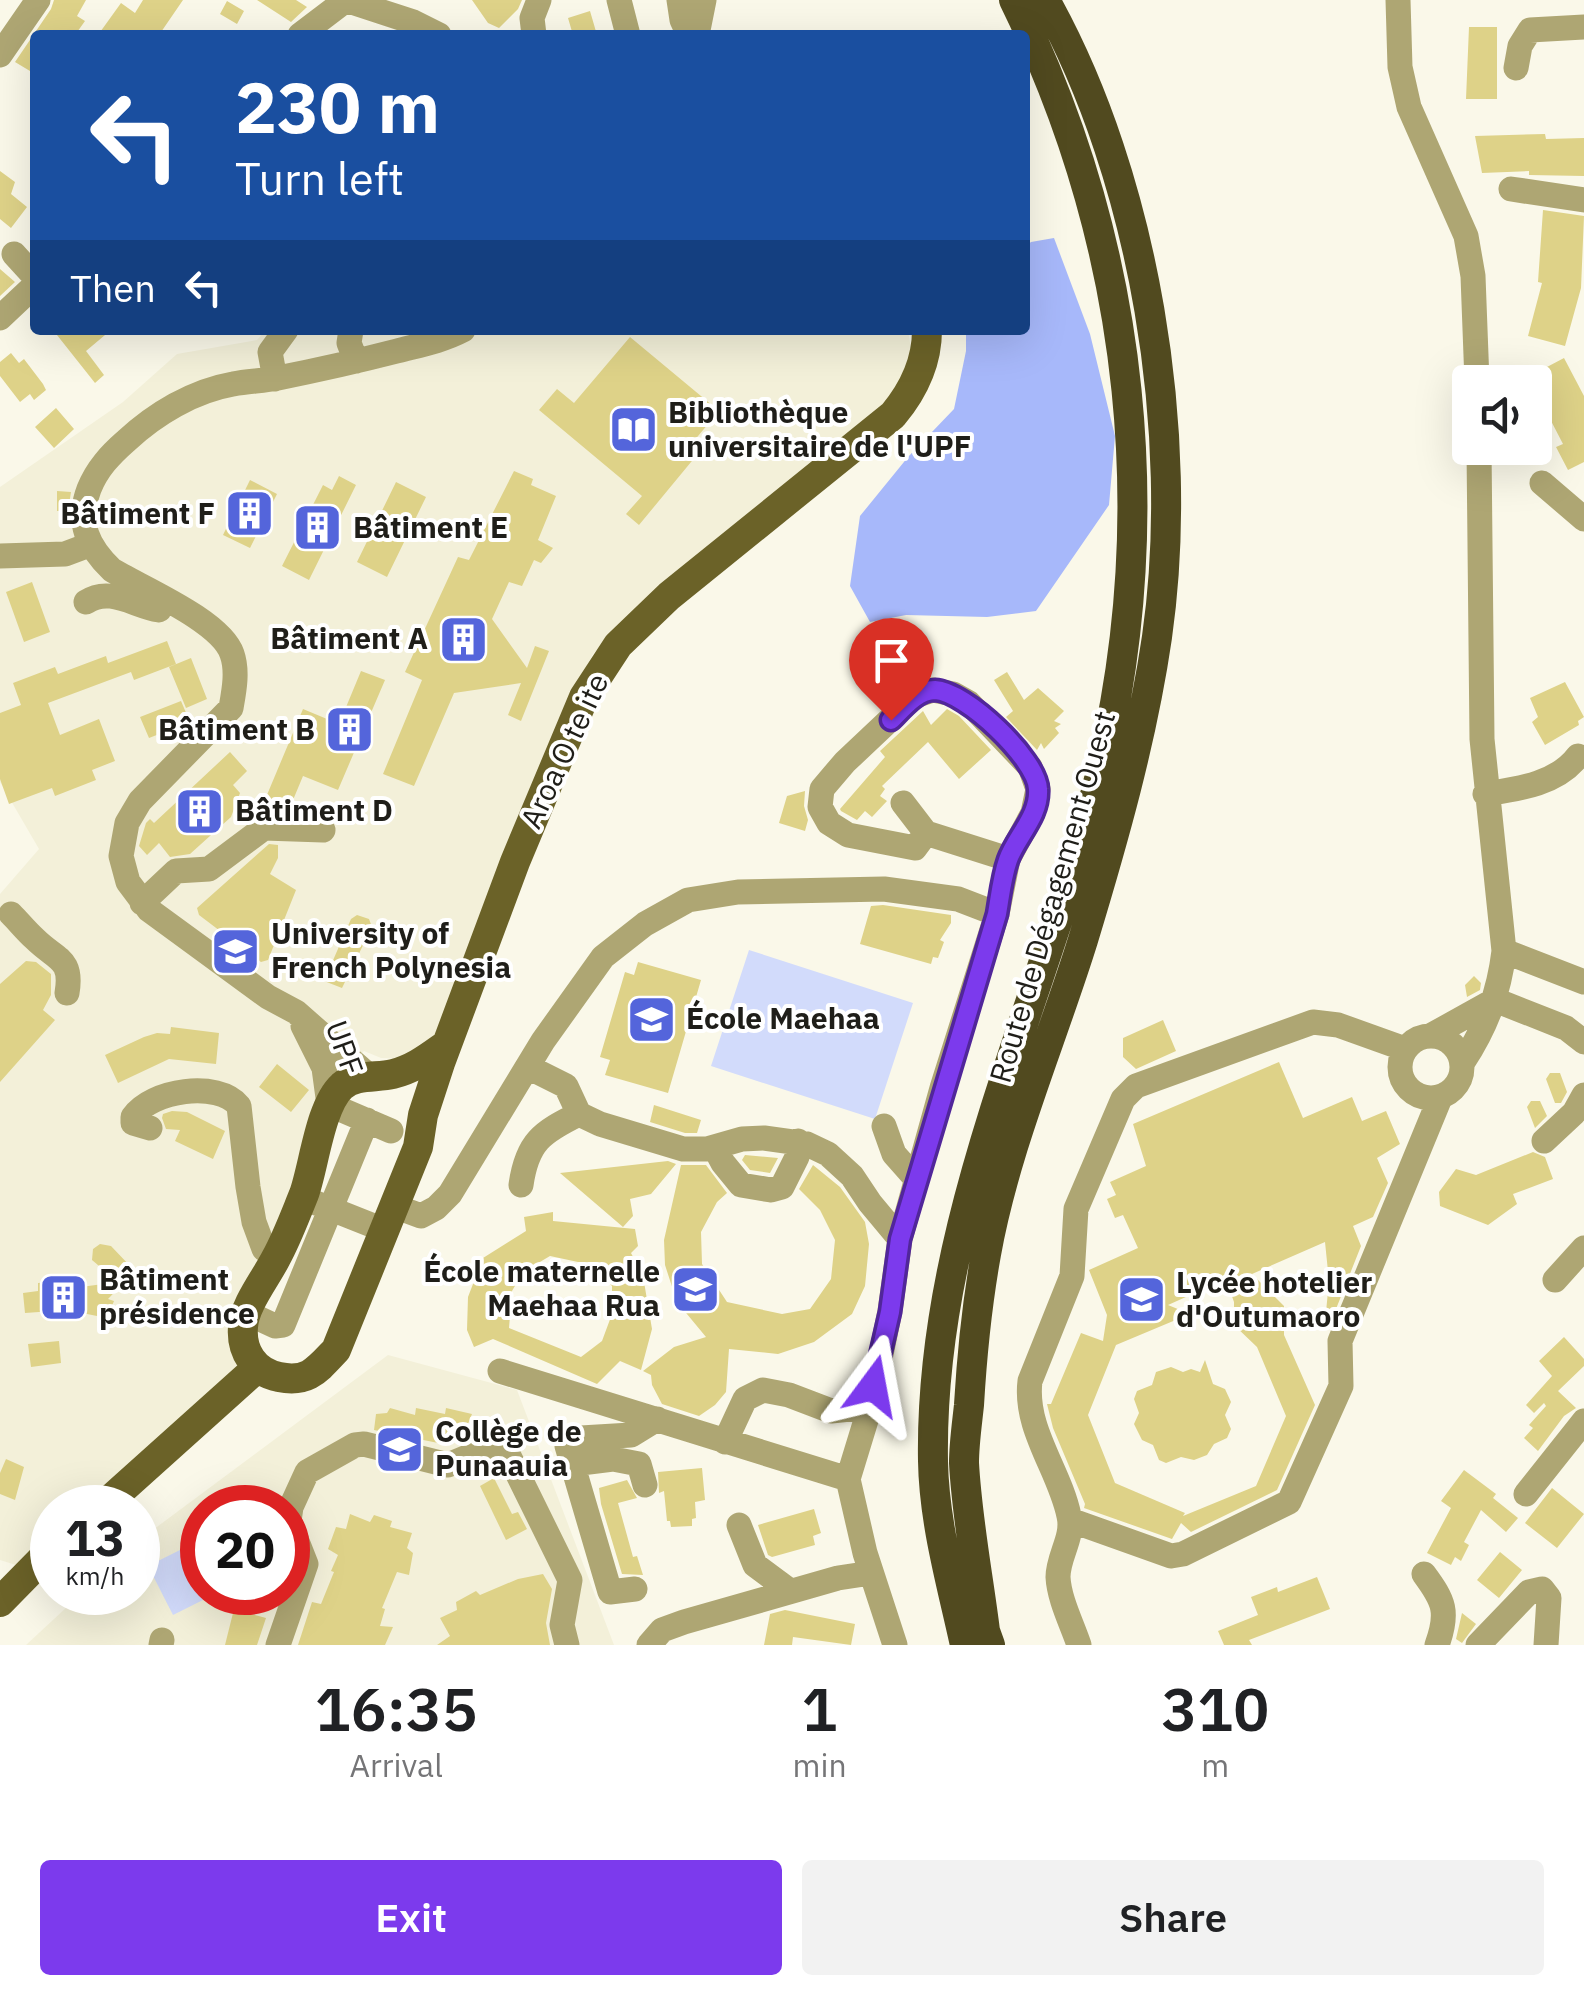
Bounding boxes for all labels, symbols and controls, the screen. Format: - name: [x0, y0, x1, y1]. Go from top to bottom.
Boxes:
- text: 230 m: [235, 61, 440, 152]
- icon: left: [70, 70, 200, 200]
- text: Turn left: [235, 149, 404, 207]
- icon: left: [176, 260, 231, 315]
- text: Then: [70, 263, 156, 312]
- map controls: [1452, 365, 1552, 465]
- button: sound: [1452, 365, 1552, 465]
- place label: Bibliothèque universitaire de l'UPF: [668, 392, 971, 465]
- library icon: Bibliothèque universitaire de l'UPF: [607, 404, 659, 456]
- building icon: Bâtiment F: [224, 488, 276, 540]
- place label: Bâtiment F: [60, 493, 215, 532]
- building icon: Bâtiment E: [292, 502, 344, 554]
- place label: Bâtiment E: [353, 507, 508, 546]
- building icon: Bâtiment A: [437, 613, 489, 665]
- place label: Bâtiment A: [270, 618, 428, 657]
- pin: [849, 618, 934, 721]
- icon: arrive: [864, 633, 919, 688]
- street label: Aroa O te ite: [511, 667, 617, 834]
- building icon: Bâtiment B: [324, 704, 376, 756]
- street label: Route de Dégagement Ouest: [980, 706, 1123, 1087]
- place label: Bâtiment B: [158, 709, 315, 748]
- building icon: Bâtiment D: [174, 785, 226, 837]
- place label: Bâtiment D: [235, 790, 393, 829]
- place label: University of French Polynesia: [271, 913, 511, 986]
- school or university icon: University of French Polynesia: [210, 925, 262, 977]
- school or university icon: École Maehaa: [625, 993, 677, 1045]
- place label: École Maehaa: [686, 998, 880, 1037]
- street label: UPF: [318, 1015, 373, 1080]
- place label: École maternelle Maehaa Rua: [423, 1251, 660, 1324]
- place label: Bâtiment présidence: [99, 1259, 255, 1332]
- place label: Lycée hotelier d'Outumaoro: [1176, 1262, 1372, 1335]
- school or university icon: École maternelle Maehaa Rua: [669, 1263, 721, 1315]
- building icon: Bâtiment présidence: [38, 1271, 90, 1323]
- school or university icon: Lycée hotelier d'Outumaoro: [1115, 1274, 1167, 1326]
- position arrow: [821, 1334, 925, 1438]
- place label: Collège de Punaauia: [435, 1411, 582, 1484]
- school or university icon: Collège de Punaauia: [374, 1423, 426, 1475]
- speed limit sign: 20: [180, 1485, 310, 1615]
- text: 13: [65, 1505, 125, 1570]
- text: km/h: [66, 1559, 124, 1592]
- text: 16:35: [315, 1669, 478, 1748]
- text: 1: [802, 1669, 838, 1748]
- text: 310: [1161, 1669, 1269, 1748]
- text: Arrival: [350, 1744, 443, 1786]
- text: min: [792, 1744, 847, 1786]
- text: m: [1201, 1744, 1229, 1786]
- button: Exit: [40, 1860, 782, 1975]
- button: Share: [802, 1860, 1544, 1975]

